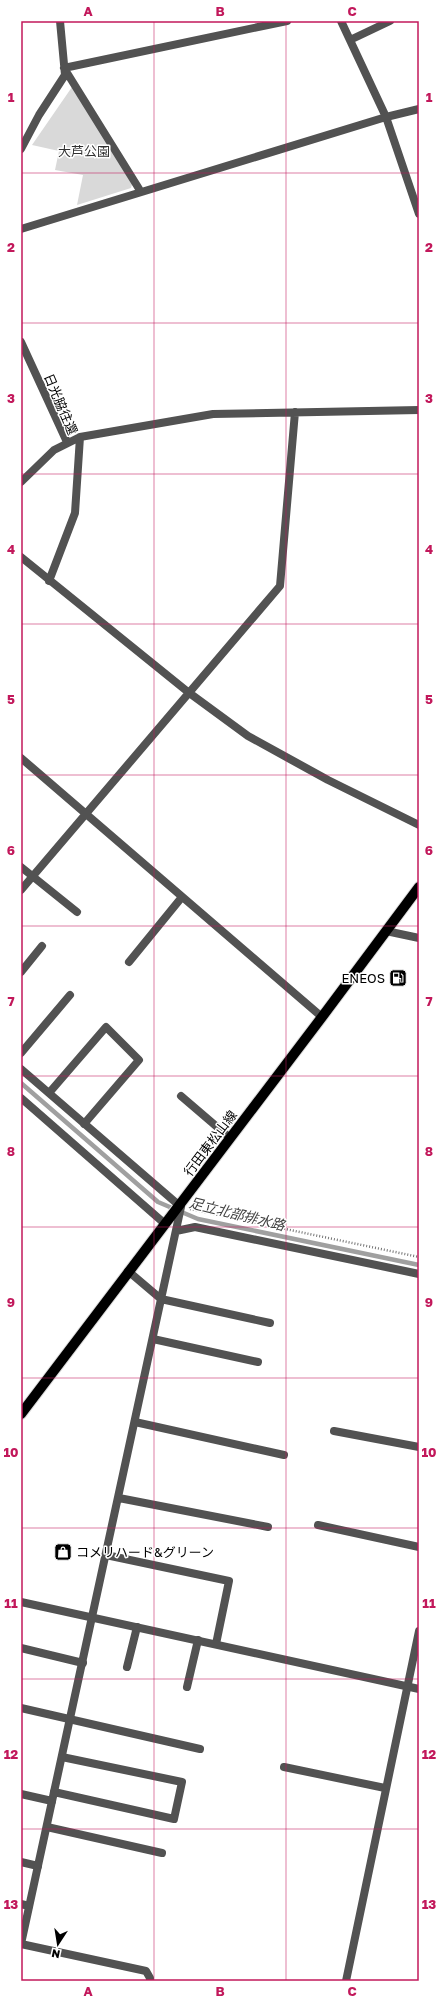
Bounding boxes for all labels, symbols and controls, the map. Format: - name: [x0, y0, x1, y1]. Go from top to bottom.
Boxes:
- text: A: [83, 3, 93, 19]
- text: B: [215, 3, 225, 19]
- text: C: [347, 3, 357, 19]
- text: 1: [8, 89, 15, 105]
- text: 1: [426, 89, 433, 105]
- park label: 大芦公園: [58, 143, 110, 159]
- text: 2: [7, 239, 15, 255]
- text: 2: [425, 239, 433, 255]
- street label: 日光脇往還: [41, 371, 81, 437]
- text: 3: [7, 390, 15, 406]
- text: 3: [425, 390, 433, 406]
- text: 4: [7, 541, 15, 557]
- text: 4: [425, 541, 433, 557]
- text: 5: [7, 691, 15, 707]
- text: 5: [425, 691, 433, 707]
- text: 6: [7, 842, 15, 858]
- text: 6: [425, 842, 433, 858]
- fuel station icon: ENEOS: [388, 968, 408, 988]
- place label: ENEOS: [341, 970, 385, 986]
- text: 7: [7, 993, 15, 1009]
- text: 7: [425, 993, 433, 1009]
- street label: 行田東松山線: [180, 1107, 240, 1179]
- text: 8: [7, 1143, 15, 1159]
- text: 8: [425, 1143, 433, 1159]
- water label: 足立北部排水路: [188, 1193, 288, 1234]
- text: 9: [7, 1294, 15, 1310]
- text: 9: [425, 1294, 433, 1310]
- text: 10: [3, 1444, 19, 1460]
- text: 10: [421, 1444, 437, 1460]
- shop icon: コメリハード&グリーン: [53, 1542, 73, 1562]
- place label: コメリハード&グリーン: [76, 1544, 214, 1560]
- text: 11: [4, 1595, 18, 1611]
- text: 11: [422, 1595, 436, 1611]
- text: 12: [4, 1746, 18, 1762]
- text: 12: [422, 1746, 436, 1762]
- text: 13: [4, 1896, 18, 1912]
- text: 13: [422, 1896, 436, 1912]
- north arrow: [38, 1924, 78, 1964]
- text: N: [50, 1947, 61, 1961]
- text: A: [83, 1983, 93, 1999]
- text: B: [215, 1983, 225, 1999]
- text: C: [347, 1983, 357, 1999]

